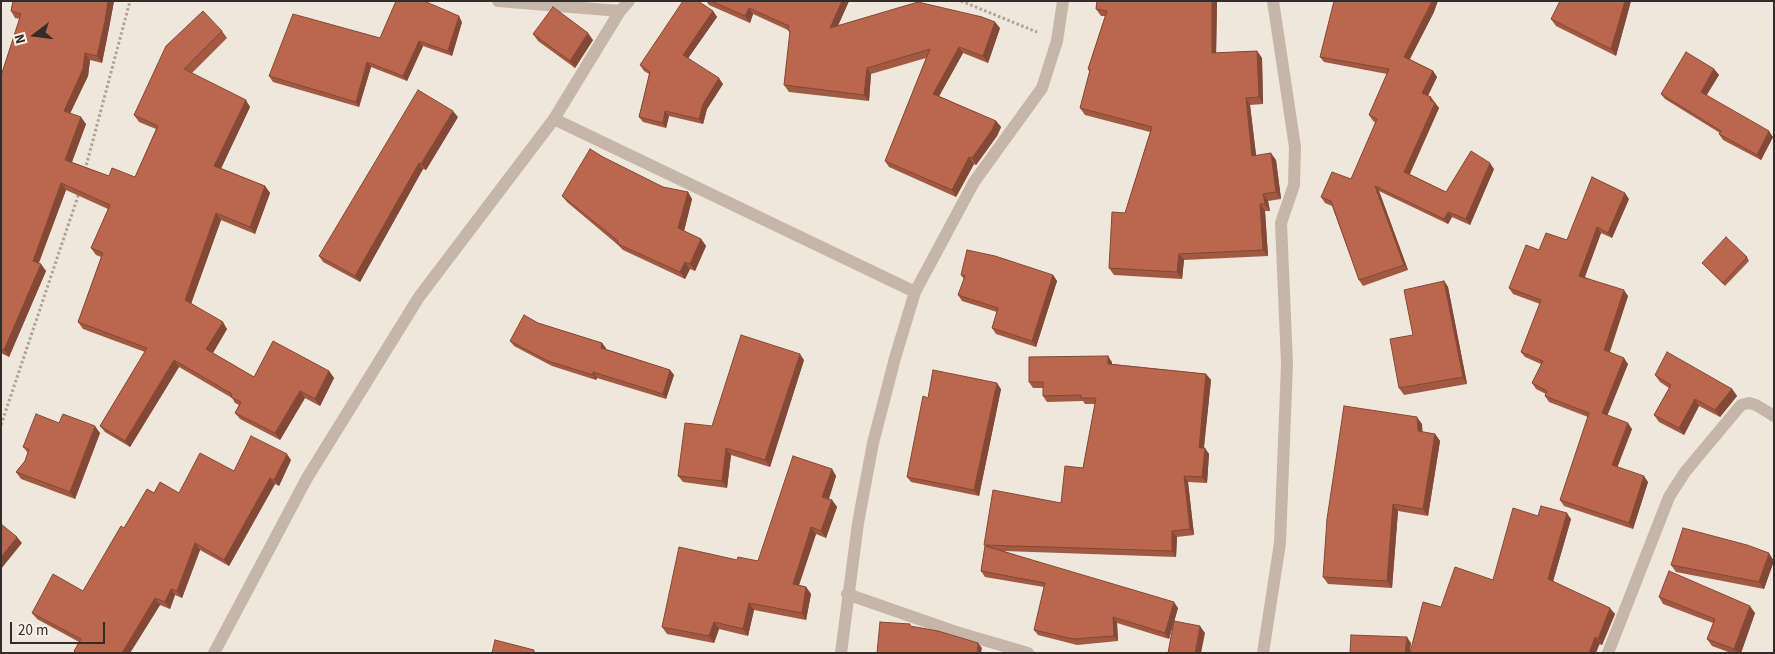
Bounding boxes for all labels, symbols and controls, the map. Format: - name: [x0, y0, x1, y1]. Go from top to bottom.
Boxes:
- north arrow: [10, 10, 60, 60]
- text: N: [10, 32, 31, 46]
- scale bar: [12, 612, 108, 644]
- text: 20 m: [18, 620, 48, 641]

